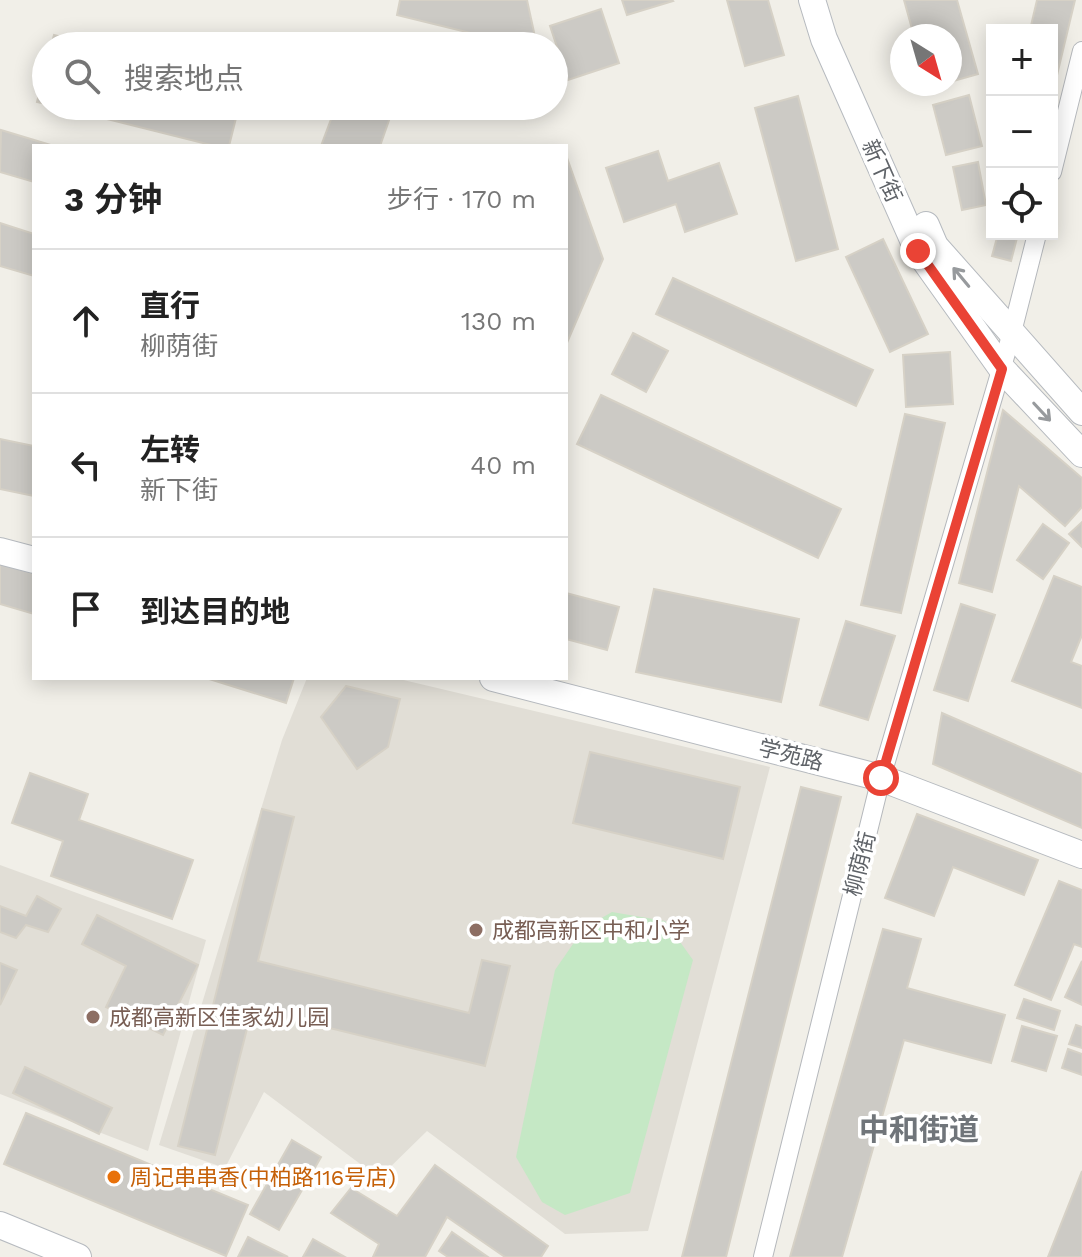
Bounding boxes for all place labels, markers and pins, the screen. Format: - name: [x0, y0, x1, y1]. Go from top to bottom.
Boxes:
- place label: 成都高新区中和小学: [492, 918, 690, 943]
- marker: 成都高新区中和小学: [467, 921, 485, 939]
- place label: 成都高新区佳家幼儿园: [109, 1005, 329, 1030]
- marker: 成都高新区佳家幼儿园: [84, 1008, 102, 1026]
- place label: 周记串串香(中柏路116号店): [130, 1165, 396, 1190]
- marker: 周记串串香(中柏路116号店): [105, 1168, 123, 1186]

